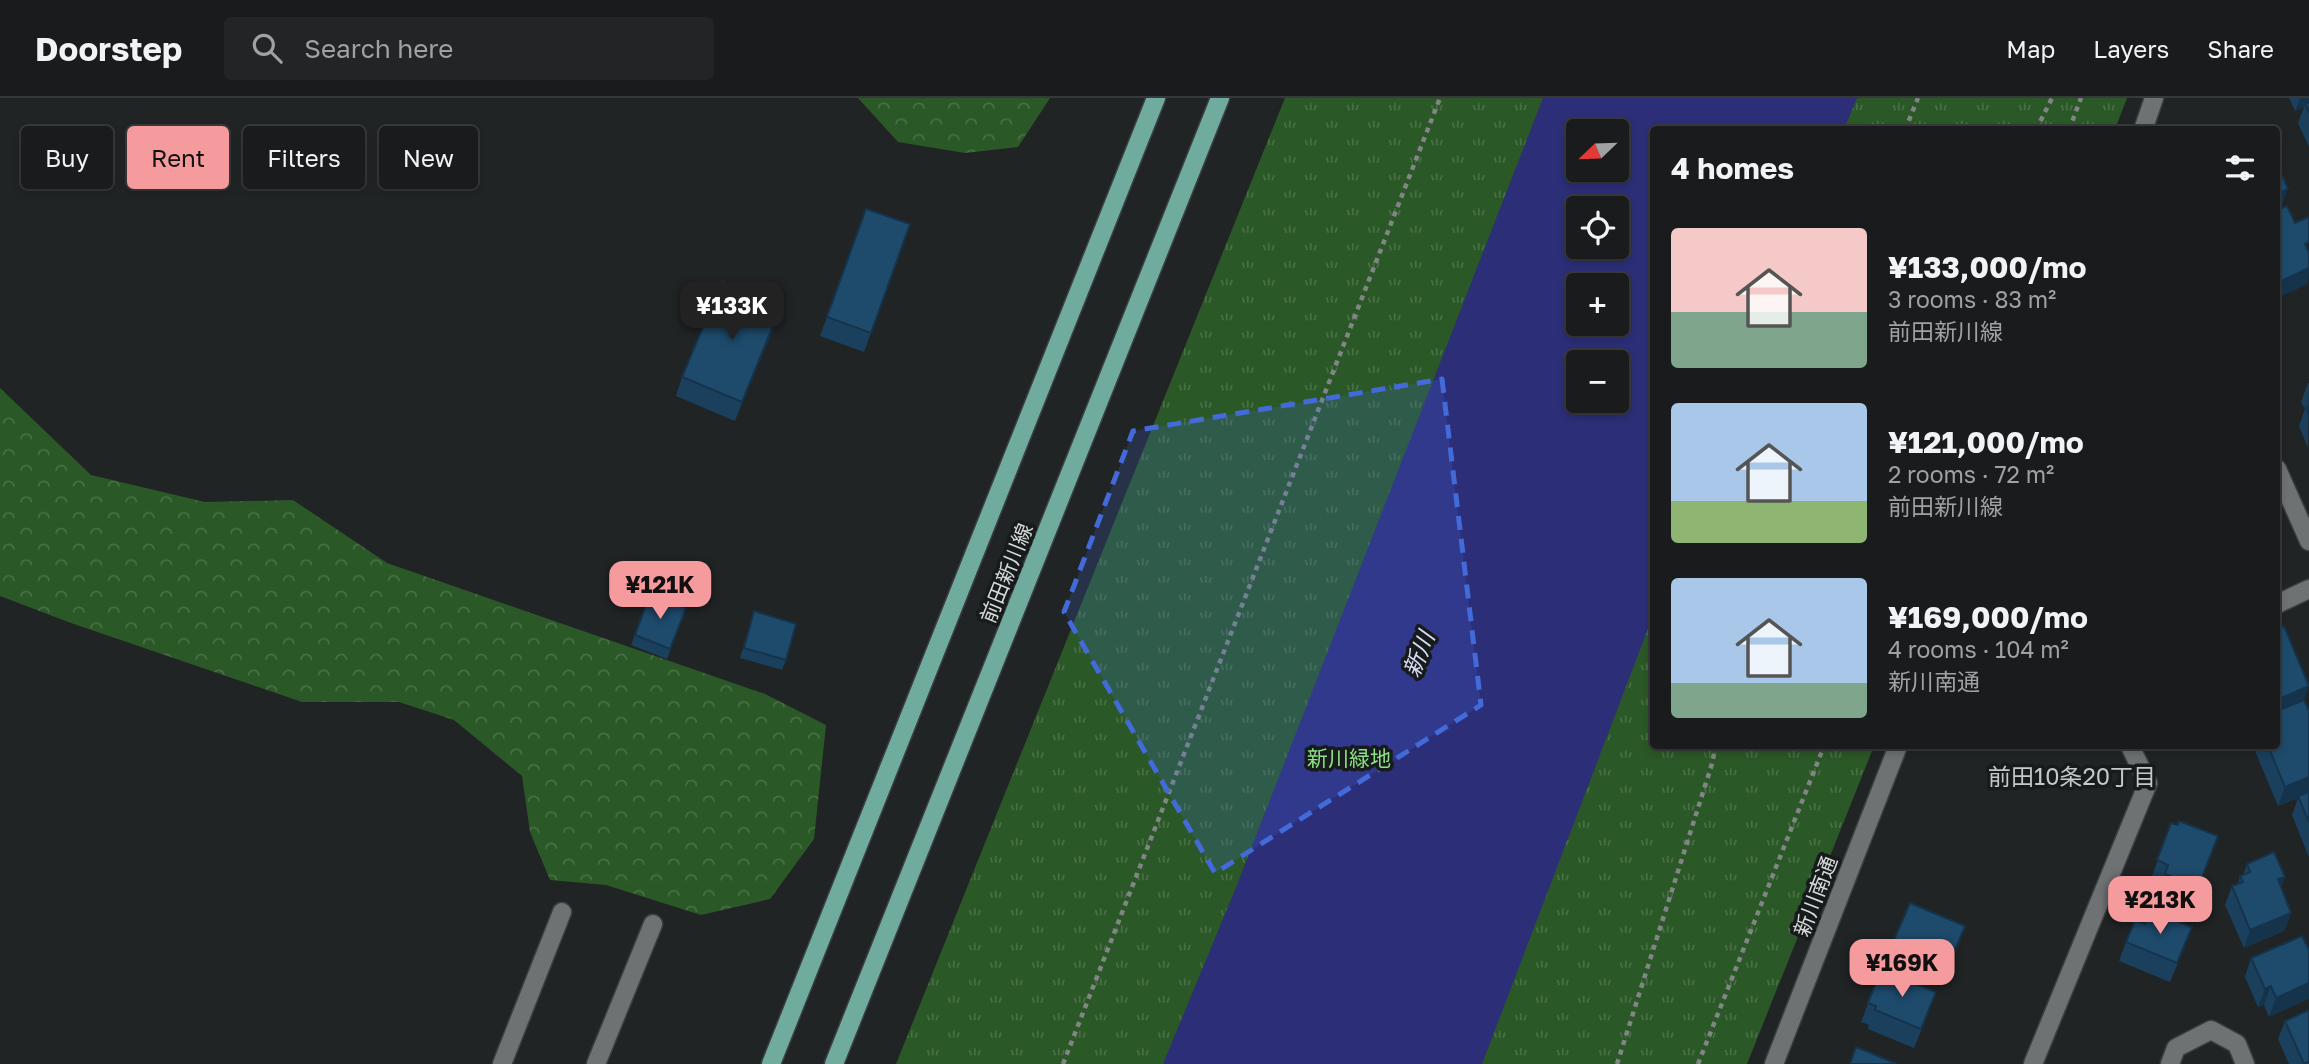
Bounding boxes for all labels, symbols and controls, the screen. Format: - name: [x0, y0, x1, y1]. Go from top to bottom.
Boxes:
- search box: [224, 17, 714, 80]
- text: Doorstep: [35, 29, 182, 68]
- icon: search: [248, 29, 286, 67]
- text: Search here: [304, 33, 453, 64]
- text: Map: [2006, 34, 2055, 63]
- text: Layers: [2093, 34, 2169, 63]
- text: Share: [2207, 34, 2274, 63]
- north arrow: [1566, 119, 1629, 182]
- map controls: [1566, 119, 1629, 413]
- chip: Buy: [21, 126, 113, 189]
- chip: Rent: [127, 126, 229, 189]
- chip: Filters: [243, 126, 365, 189]
- chip: New: [379, 126, 478, 189]
- icon: filters: [2221, 149, 2259, 187]
- text: 4 homes: [1671, 150, 1794, 186]
- button: locate: [1566, 196, 1629, 259]
- text: ¥133,000/mo: [1888, 249, 2087, 285]
- icon: home: [1727, 256, 1811, 340]
- button: +: [1566, 273, 1629, 336]
- pin: ¥133K: [683, 282, 781, 342]
- text: 3 rooms · 83 m²: [1888, 285, 2056, 313]
- text: ¥133K: [696, 291, 768, 319]
- text: 前田新川線: [1888, 317, 2003, 345]
- button: −: [1566, 350, 1629, 413]
- text: ¥121,000/mo: [1888, 424, 2084, 460]
- icon: home: [1727, 431, 1811, 515]
- text: 2 rooms · 72 m²: [1888, 460, 2054, 488]
- text: 前田新川線: [1888, 492, 2003, 520]
- street label: 前田新川線: [974, 519, 1038, 627]
- pin: ¥121K: [611, 561, 709, 621]
- text: ¥121K: [625, 570, 695, 598]
- text: ¥169,000/mo: [1888, 599, 2088, 635]
- icon: home: [1727, 606, 1811, 690]
- water label: 新川: [1396, 625, 1441, 681]
- text: 4 rooms · 104 m²: [1888, 635, 2069, 663]
- text: 新川南通: [1888, 667, 1980, 695]
- park label: 新川緑地: [1307, 745, 1391, 771]
- district label: 前田10条20丁目: [1988, 762, 2156, 790]
- street label: 新川南通: [1788, 852, 1842, 940]
- pin: ¥213K: [2111, 876, 2209, 936]
- text: ¥213K: [2124, 885, 2196, 913]
- pin: ¥169K: [1853, 940, 1951, 999]
- text: ¥169K: [1866, 948, 1938, 976]

